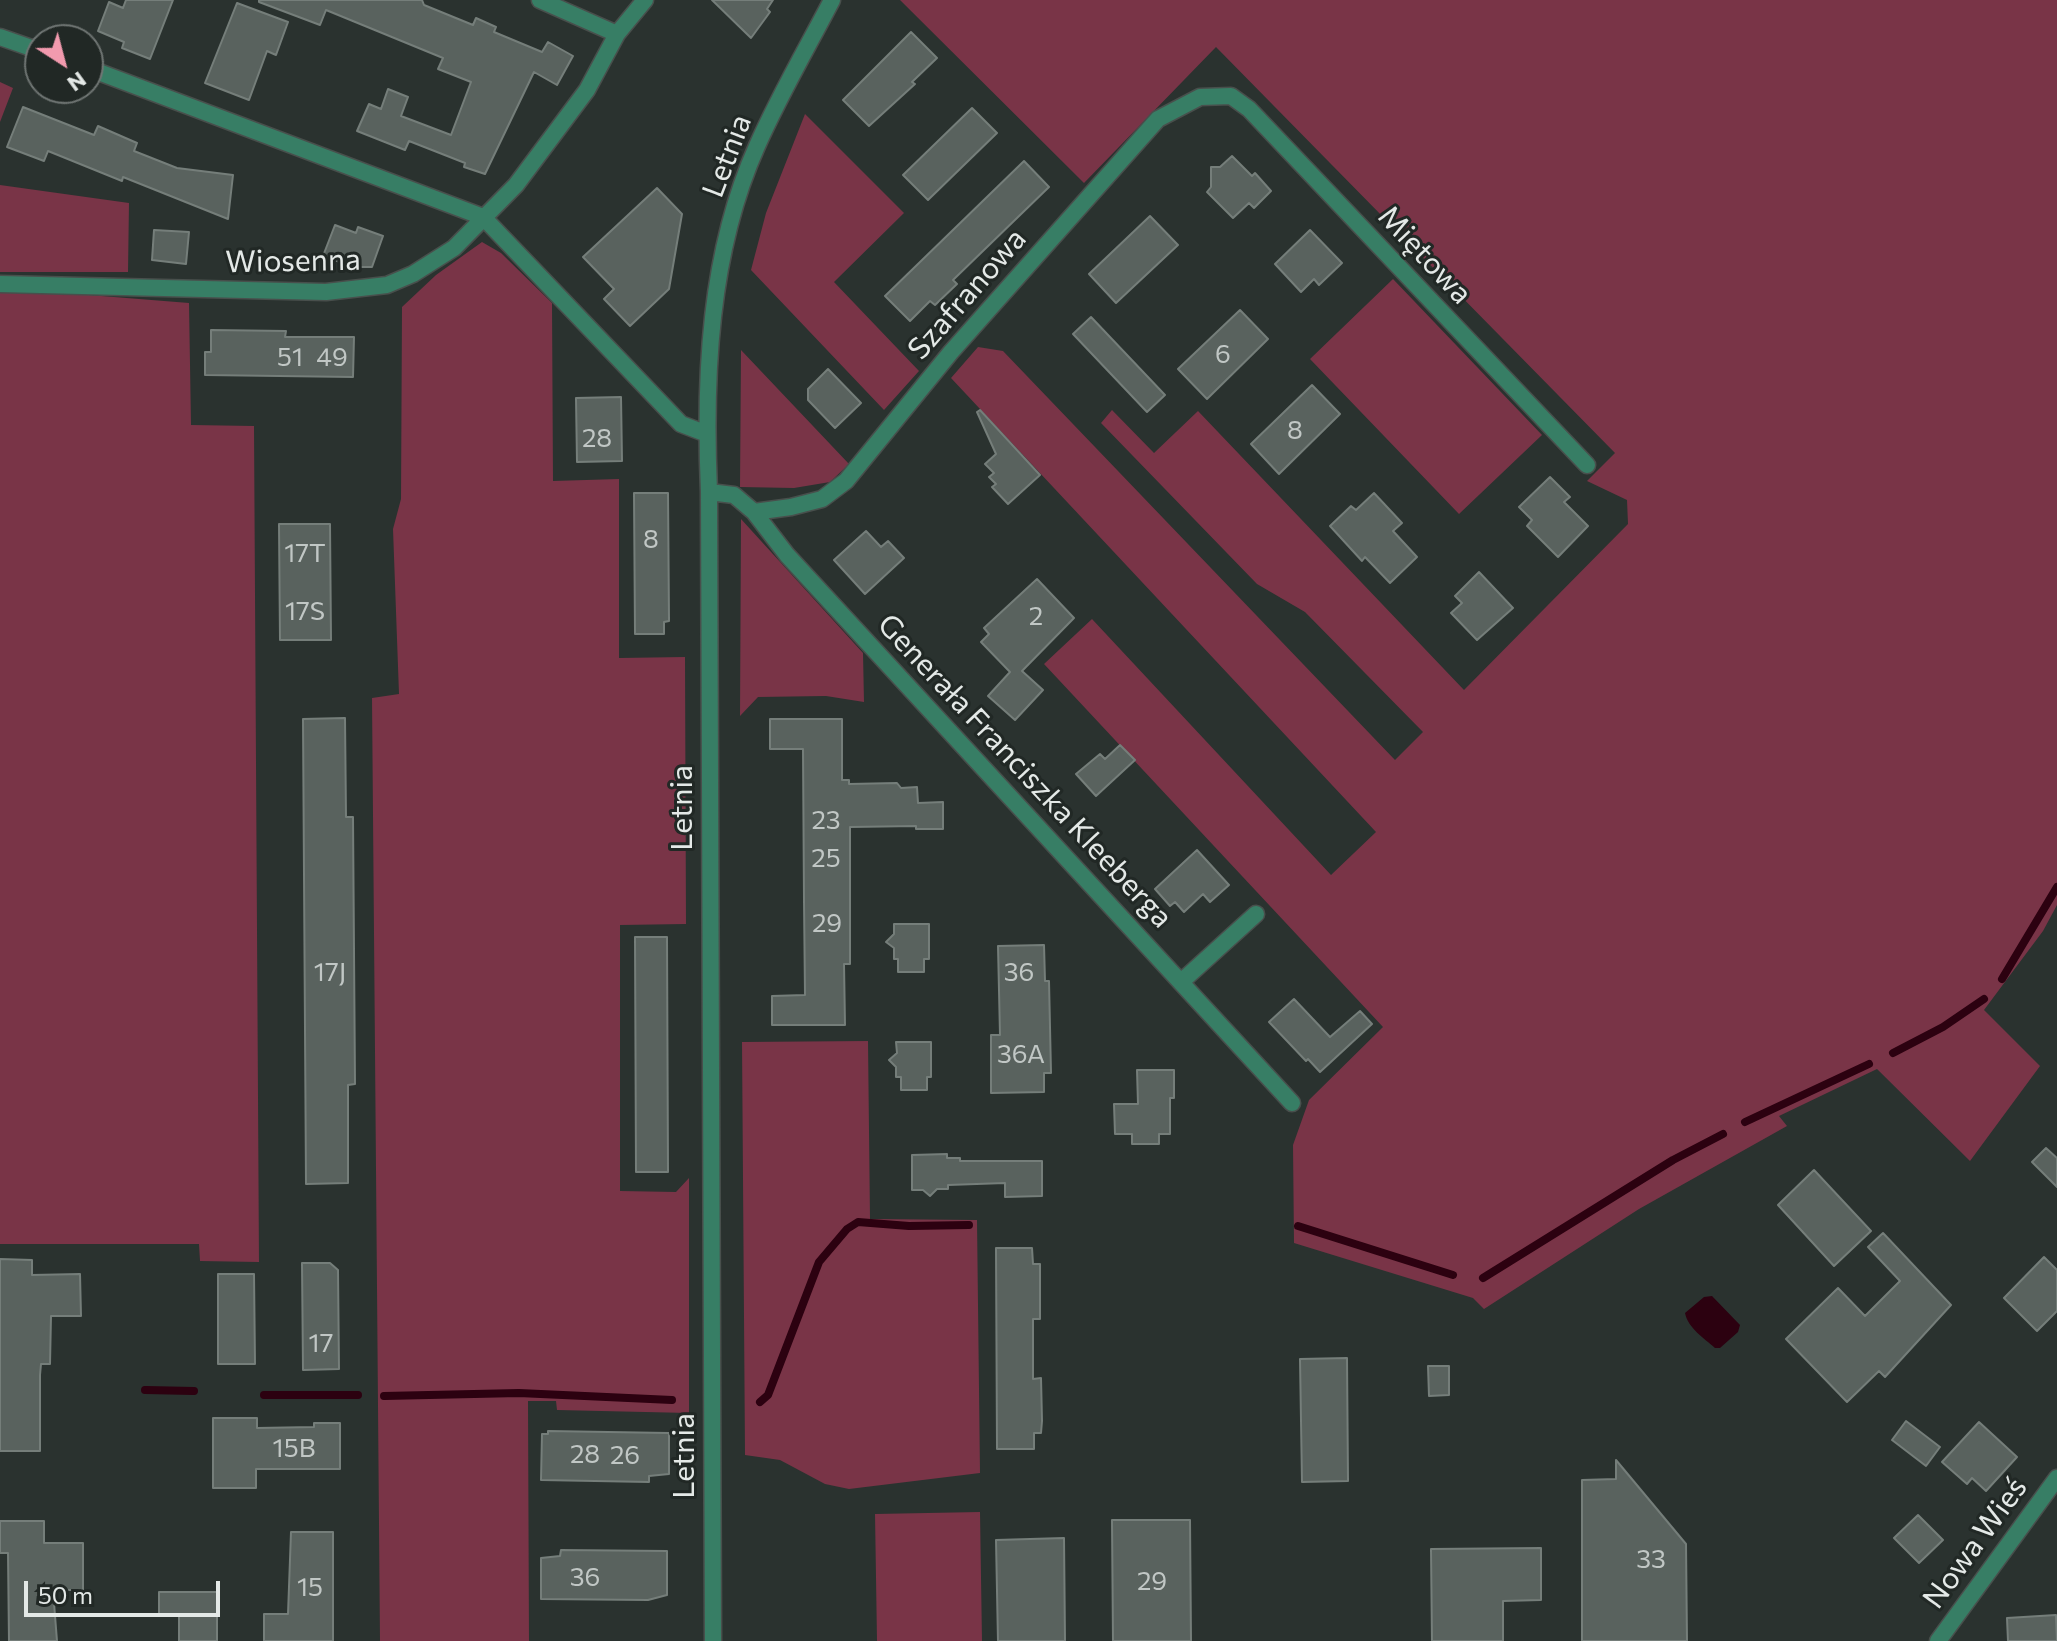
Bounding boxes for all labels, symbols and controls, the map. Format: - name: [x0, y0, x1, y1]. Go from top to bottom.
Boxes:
- north arrow: [24, 24, 104, 104]
- text: N: [63, 66, 92, 98]
- street label: Letnia: [695, 110, 759, 202]
- street label: Miętowa: [1371, 199, 1479, 311]
- street label: Szafranowa: [900, 221, 1034, 367]
- street label: Wiosenna: [225, 242, 361, 280]
- house number: 6: [1215, 338, 1231, 370]
- house number: 51: [277, 341, 303, 373]
- house number: 49: [316, 341, 348, 373]
- house number: 8: [1287, 414, 1303, 446]
- house number: 28: [582, 422, 612, 454]
- house number: 8: [643, 523, 659, 555]
- house number: 17T: [284, 537, 326, 569]
- house number: 17S: [285, 595, 325, 627]
- house number: 2: [1029, 600, 1043, 632]
- street label: Generała Franciszka Kleeberga: [870, 607, 1180, 935]
- street label: Letnia: [664, 765, 700, 851]
- house number: 23: [811, 804, 841, 836]
- house number: 25: [811, 842, 841, 874]
- house number: 29: [812, 907, 842, 939]
- house number: 17J: [314, 956, 346, 988]
- house number: 36: [1004, 956, 1034, 988]
- house number: 36A: [997, 1038, 1045, 1070]
- house number: 17: [309, 1327, 333, 1359]
- street label: Letnia: [666, 1413, 702, 1499]
- house number: 15B: [273, 1432, 315, 1464]
- house number: 28: [570, 1438, 600, 1470]
- house number: 26: [610, 1439, 640, 1471]
- street label: Nowa Wieś: [1915, 1471, 2035, 1615]
- house number: 33: [1636, 1543, 1666, 1575]
- house number: 36: [570, 1561, 600, 1593]
- scale bar: [28, 1565, 224, 1615]
- house number: 29: [1137, 1565, 1167, 1597]
- house number: 15: [297, 1571, 323, 1603]
- text: 50 m: [38, 1580, 93, 1609]

